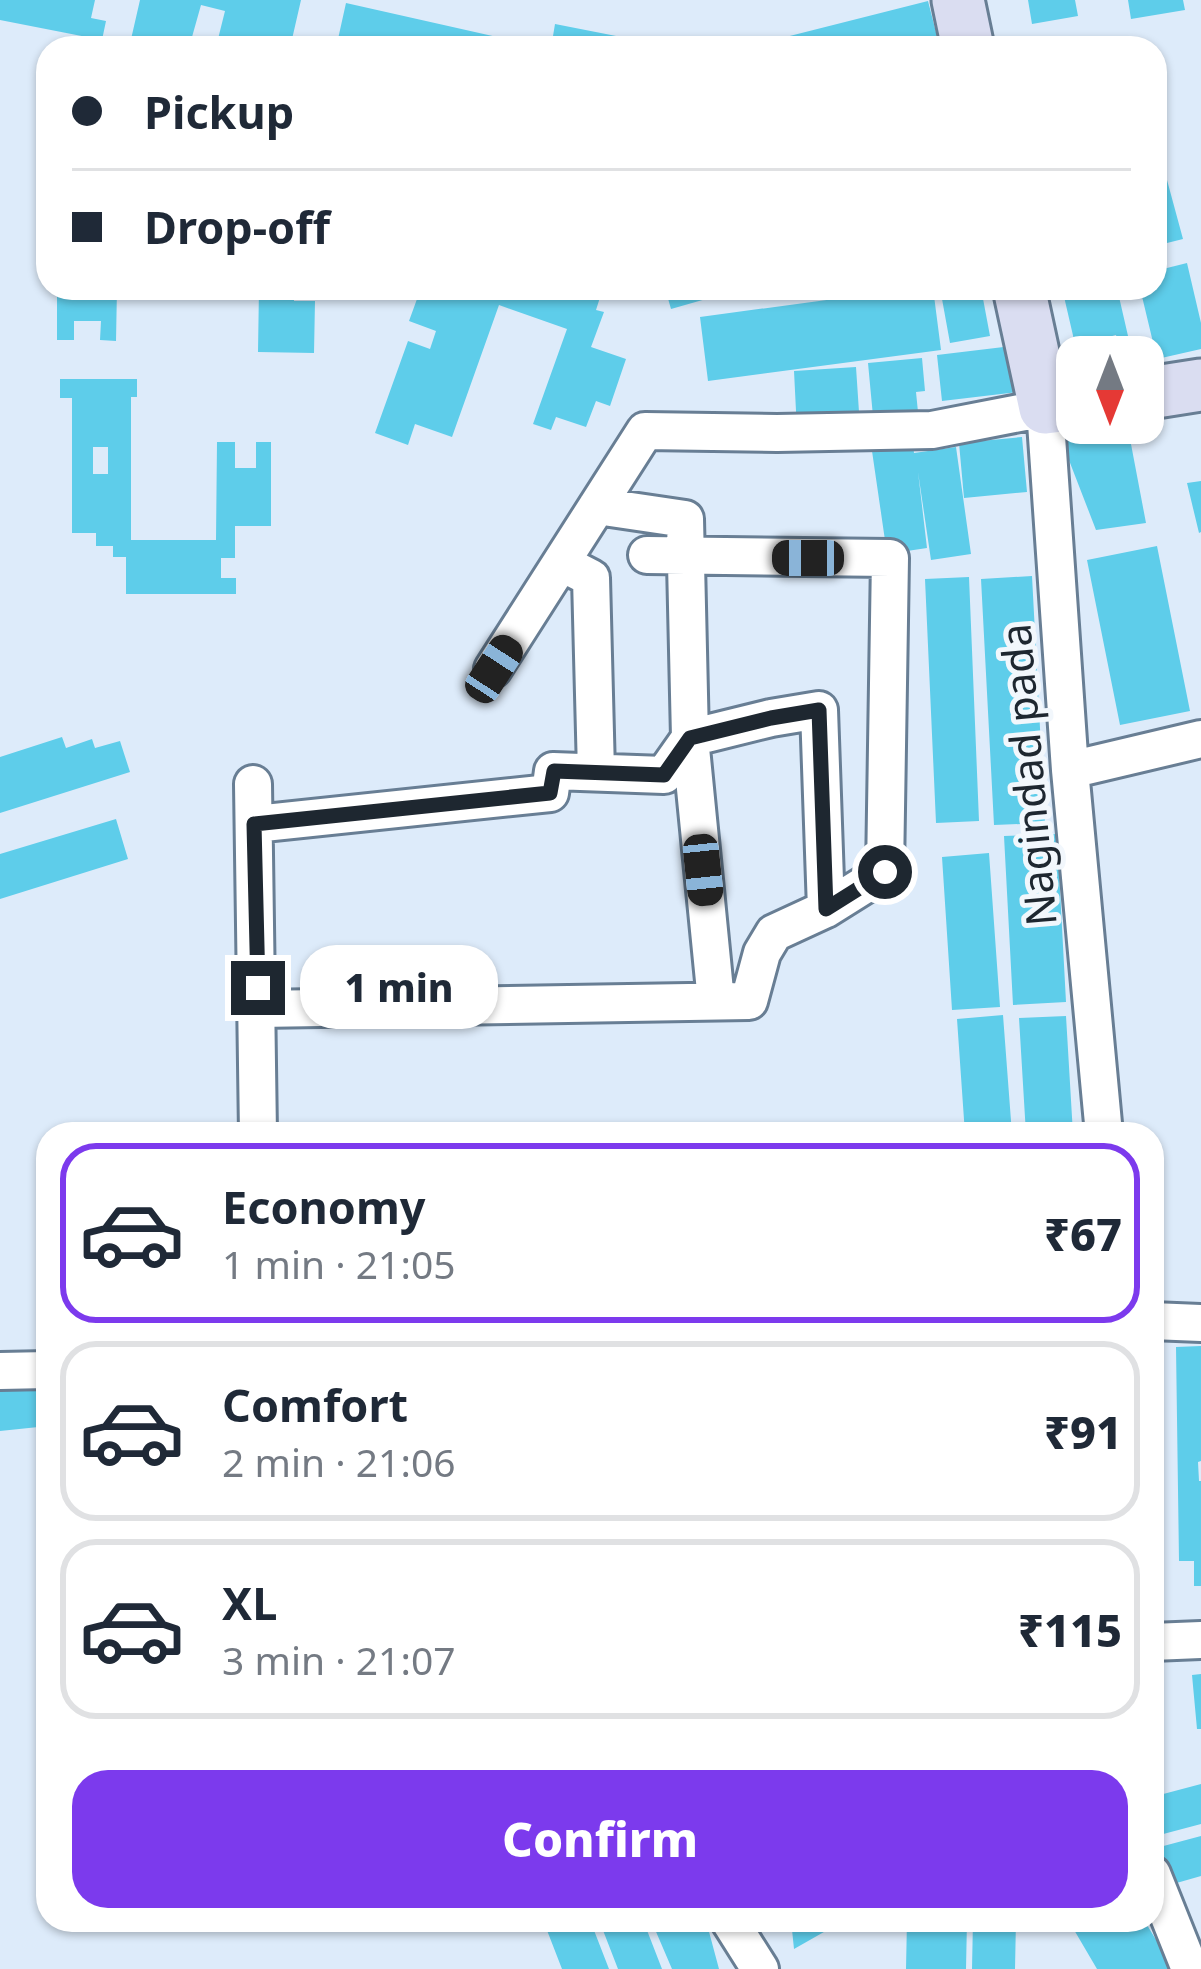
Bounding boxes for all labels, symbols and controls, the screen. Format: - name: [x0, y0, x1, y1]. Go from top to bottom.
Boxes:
- text: Pickup: [144, 81, 294, 142]
- text: Drop-off: [144, 196, 330, 257]
- north arrow: [1056, 336, 1164, 444]
- map controls: [1056, 336, 1164, 444]
- car: [772, 540, 844, 576]
- street label: Nagindad pada: [985, 622, 1069, 928]
- car: [459, 629, 529, 709]
- car: [681, 832, 725, 908]
- route start: [858, 845, 912, 899]
- callout: 1 min: [300, 946, 498, 1030]
- text: 1 min: [345, 960, 453, 1013]
- route end: [231, 961, 285, 1015]
- text: Economy: [222, 1176, 426, 1237]
- icon: car: [78, 1179, 186, 1287]
- text: ₹67: [1044, 1203, 1122, 1264]
- text: 1 min · 21:05: [222, 1237, 456, 1290]
- text: Comfort: [222, 1374, 408, 1435]
- icon: car: [78, 1377, 186, 1485]
- text: ₹91: [1044, 1401, 1122, 1462]
- text: 2 min · 21:06: [222, 1435, 456, 1488]
- text: XL: [222, 1572, 277, 1633]
- icon: car: [78, 1575, 186, 1683]
- text: ₹115: [1018, 1599, 1122, 1660]
- text: 3 min · 21:07: [222, 1633, 456, 1686]
- button: Confirm: [72, 1770, 1128, 1908]

